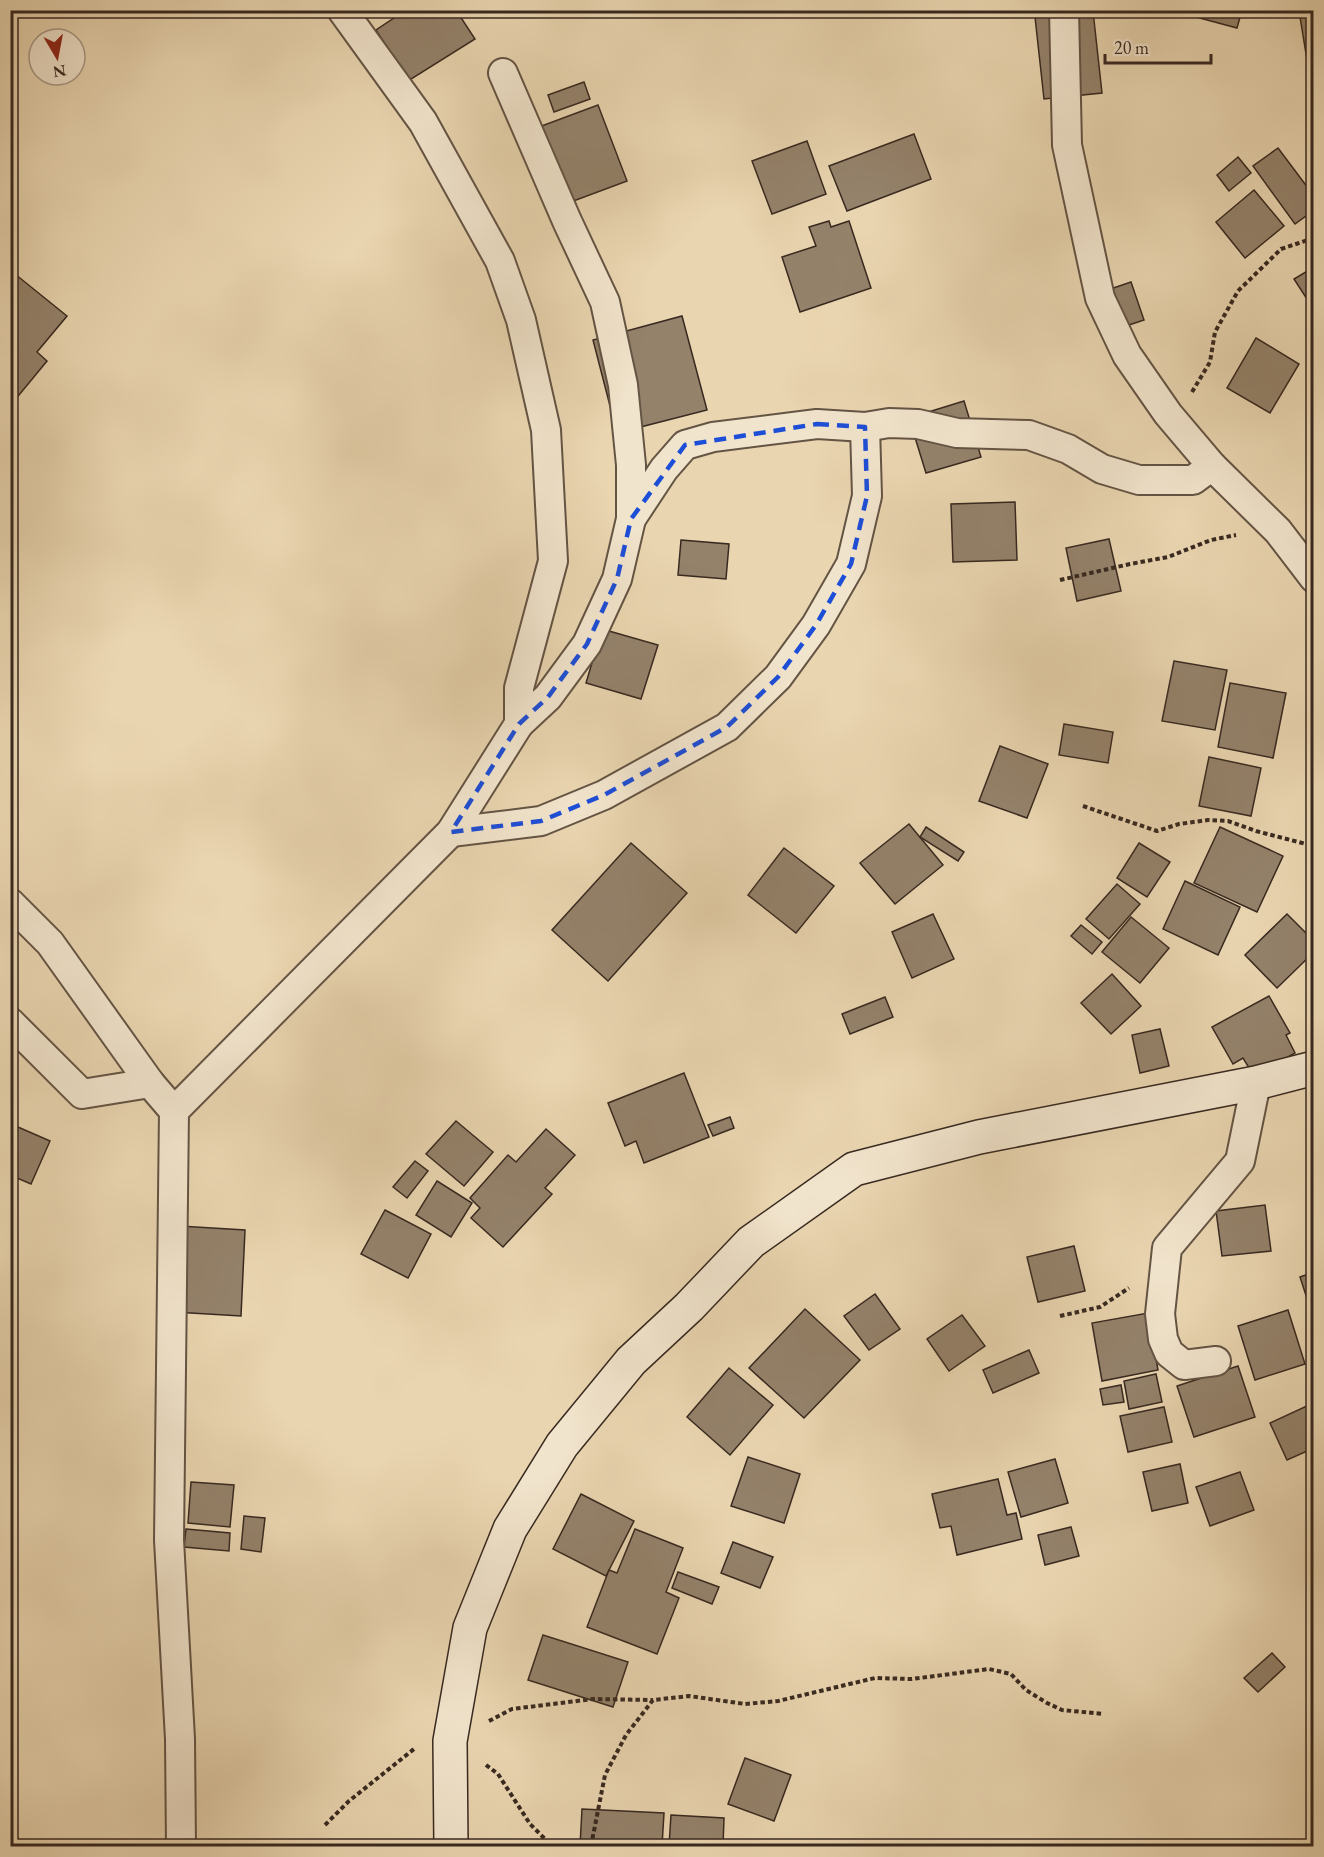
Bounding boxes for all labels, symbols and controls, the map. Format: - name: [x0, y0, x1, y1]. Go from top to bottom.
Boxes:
- north arrow: [27, 27, 87, 87]
- scale bar: [1105, 27, 1212, 65]
- text: 20 m: [1114, 36, 1149, 59]
- text: N: [51, 60, 68, 83]

